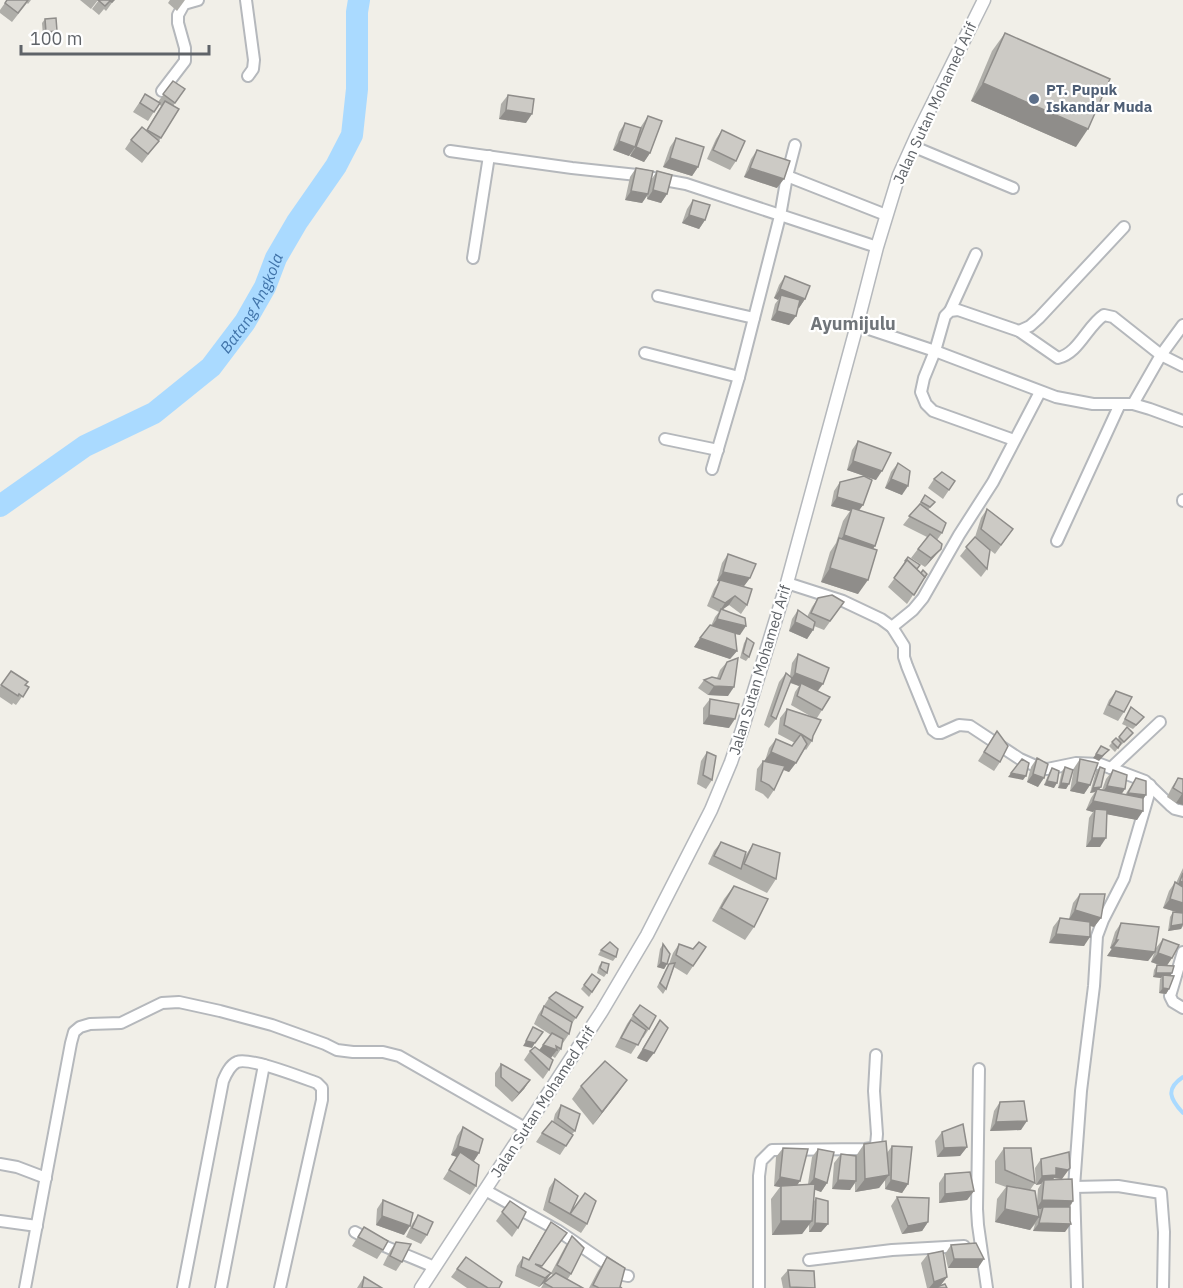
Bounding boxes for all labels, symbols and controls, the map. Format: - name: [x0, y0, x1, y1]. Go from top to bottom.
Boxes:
- scale bar: [21, 18, 208, 56]
- street label: Jalan Sutan Mohamed Arif: [889, 19, 981, 187]
- text: 100 m: [30, 27, 82, 50]
- place label: PT. Pupuk Iskandar Muda: [1046, 80, 1153, 116]
- marker: PT. Pupuk Iskandar Muda: [1027, 92, 1041, 106]
- water label: Batang Angkola: [215, 250, 287, 357]
- district label: Ayumijulu: [810, 312, 896, 335]
- street label: Jalan Sutan Mohamed Arif: [725, 582, 794, 757]
- street label: Jalan Sutan Mohamed Arif: [486, 1022, 599, 1181]

